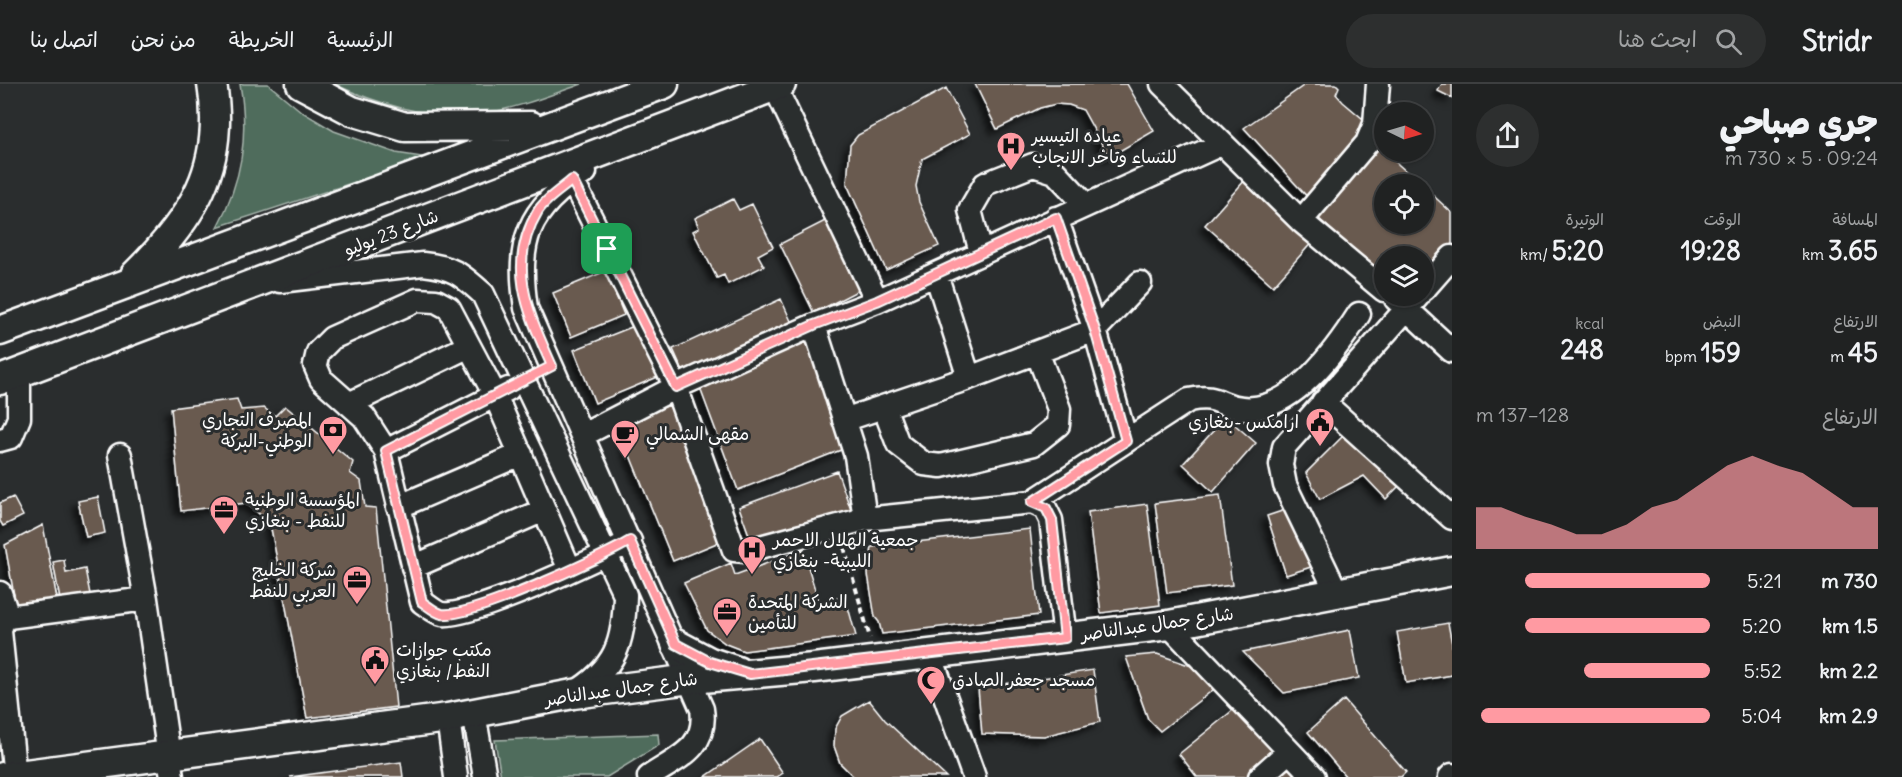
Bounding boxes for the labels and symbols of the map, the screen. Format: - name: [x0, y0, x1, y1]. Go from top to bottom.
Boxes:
- north arrow: [1374, 102, 1434, 162]
- place label: عياده التيسير للنساء وتاخر الانجاب: [1030, 124, 1177, 168]
- hospital icon: عياده التيسير للنساء وتاخر الانجاب: [995, 130, 1027, 172]
- street label: شارع 23 يوليو: [339, 204, 442, 262]
- pin: [581, 223, 632, 274]
- public building icon: ارامكس -بنغازي: [1304, 406, 1336, 448]
- place label: المصرف التجاري الوطني-البركة: [202, 408, 312, 457]
- place label: ارامكس -بنغازي: [1188, 410, 1299, 435]
- bank icon: المصرف التجاري الوطني-البركة: [317, 414, 349, 456]
- cafe icon: مقهى الشمالي: [609, 418, 641, 460]
- place label: مقهى الشمالي: [646, 422, 749, 450]
- place label: المؤسسة الوطنية للنفط - بنغازي: [245, 488, 360, 534]
- office icon: المؤسسة الوطنية للنفط - بنغازي: [208, 494, 240, 536]
- place label: جمعية الهلال الاحمر الليبية- بنغازي: [771, 528, 919, 574]
- hospital icon: جمعية الهلال الاحمر الليبية- بنغازي: [736, 534, 768, 576]
- place label: شركة الخليج العربي للنفط: [249, 558, 336, 607]
- office icon: شركة الخليج العربي للنفط: [341, 564, 373, 606]
- place label: الشركة المتحدة للتأمين: [748, 590, 848, 634]
- office icon: الشركة المتحدة للتأمين: [711, 596, 743, 638]
- street label: شارع جمال عبدالناصر: [1077, 601, 1235, 647]
- place label: مكتب جوازات النفط/ بنغازي: [396, 638, 492, 684]
- public building icon: مكتب جوازات النفط/ بنغازي: [359, 644, 391, 686]
- mosque icon: مسجد جعفر الصادق: [915, 664, 947, 706]
- street label: شارع جمال عبدالناصر: [541, 666, 699, 712]
- place label: مسجد جعفر الصادق: [952, 668, 1095, 691]

